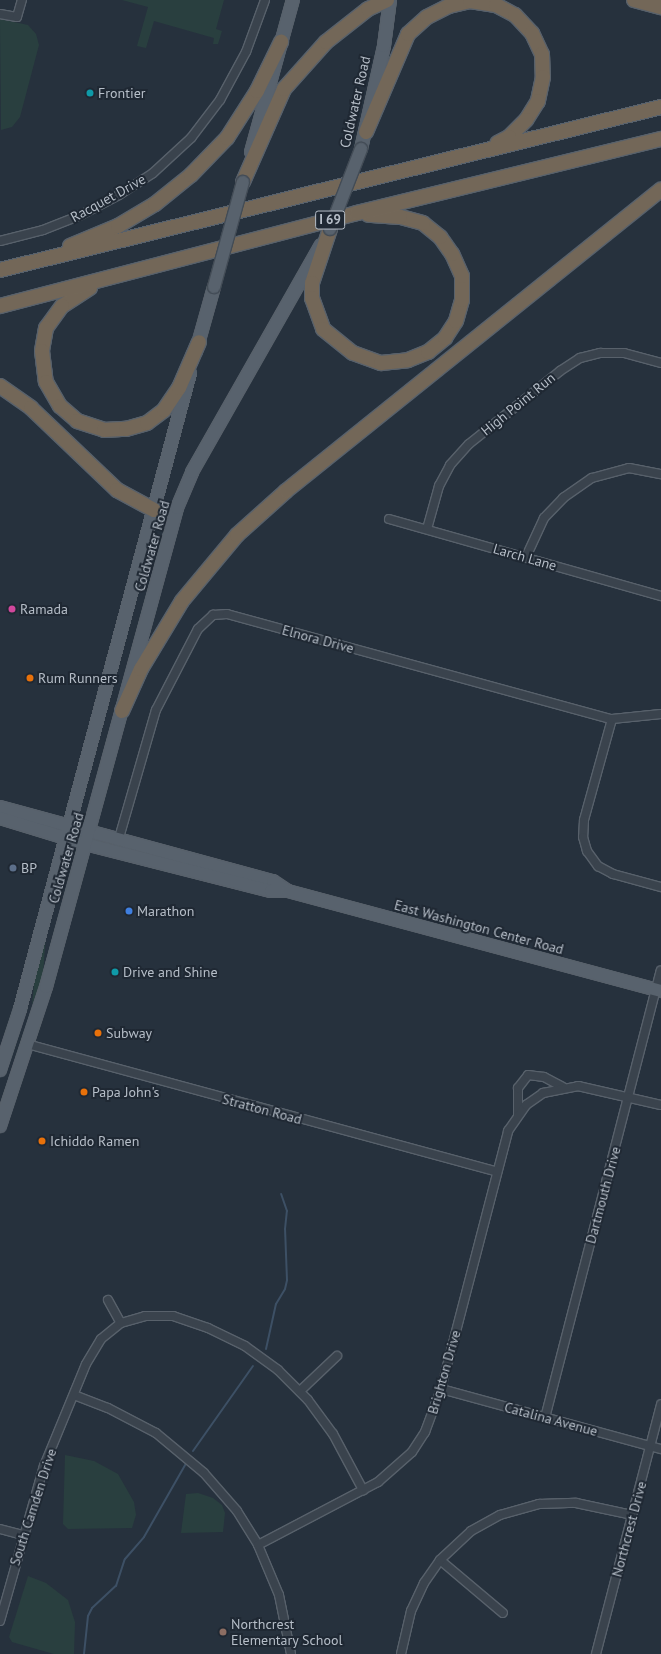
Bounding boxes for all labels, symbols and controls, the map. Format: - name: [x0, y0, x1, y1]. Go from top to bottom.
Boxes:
- street label: Coldwater Road: [336, 54, 374, 150]
- place label: Frontier: [98, 85, 146, 101]
- marker: Frontier: [85, 88, 95, 98]
- street label: Racquet Drive: [68, 170, 148, 226]
- road number: I 69: [315, 209, 345, 231]
- street label: High Point Run: [478, 369, 558, 439]
- street label: Coldwater Road: [131, 499, 173, 593]
- street label: Larch Lane: [491, 540, 559, 574]
- place label: Ramada: [20, 601, 68, 617]
- marker: Ramada: [7, 604, 17, 614]
- street label: Elnora Drive: [280, 621, 356, 657]
- place label: Rum Runners: [38, 670, 118, 686]
- marker: Rum Runners: [25, 673, 35, 683]
- street label: Coldwater Road: [45, 811, 87, 905]
- place label: BP: [21, 860, 37, 876]
- marker: BP: [8, 863, 18, 873]
- street label: East Washington Center Road: [392, 896, 566, 958]
- place label: Marathon: [137, 903, 194, 919]
- marker: Marathon: [124, 906, 134, 916]
- place label: Drive and Shine: [123, 964, 218, 980]
- marker: Drive and Shine: [110, 967, 120, 977]
- place label: Subway: [106, 1025, 152, 1041]
- marker: Subway: [93, 1028, 103, 1038]
- place label: Papa John's: [92, 1084, 160, 1100]
- marker: Papa John's: [79, 1087, 89, 1097]
- street label: Stratton Road: [220, 1090, 304, 1128]
- place label: Ichiddo Ramen: [50, 1133, 139, 1149]
- marker: Ichiddo Ramen: [37, 1136, 47, 1146]
- street label: Dartmouth Drive: [582, 1145, 624, 1245]
- street label: Brighton Drive: [424, 1328, 464, 1416]
- street label: Catalina Avenue: [502, 1398, 600, 1440]
- street label: South Camden Drive: [6, 1446, 60, 1568]
- street label: Northcrest Drive: [608, 1479, 650, 1579]
- place label: Northcrest Elementary School: [231, 1616, 343, 1648]
- marker: Northcrest Elementary School: [218, 1627, 228, 1637]

